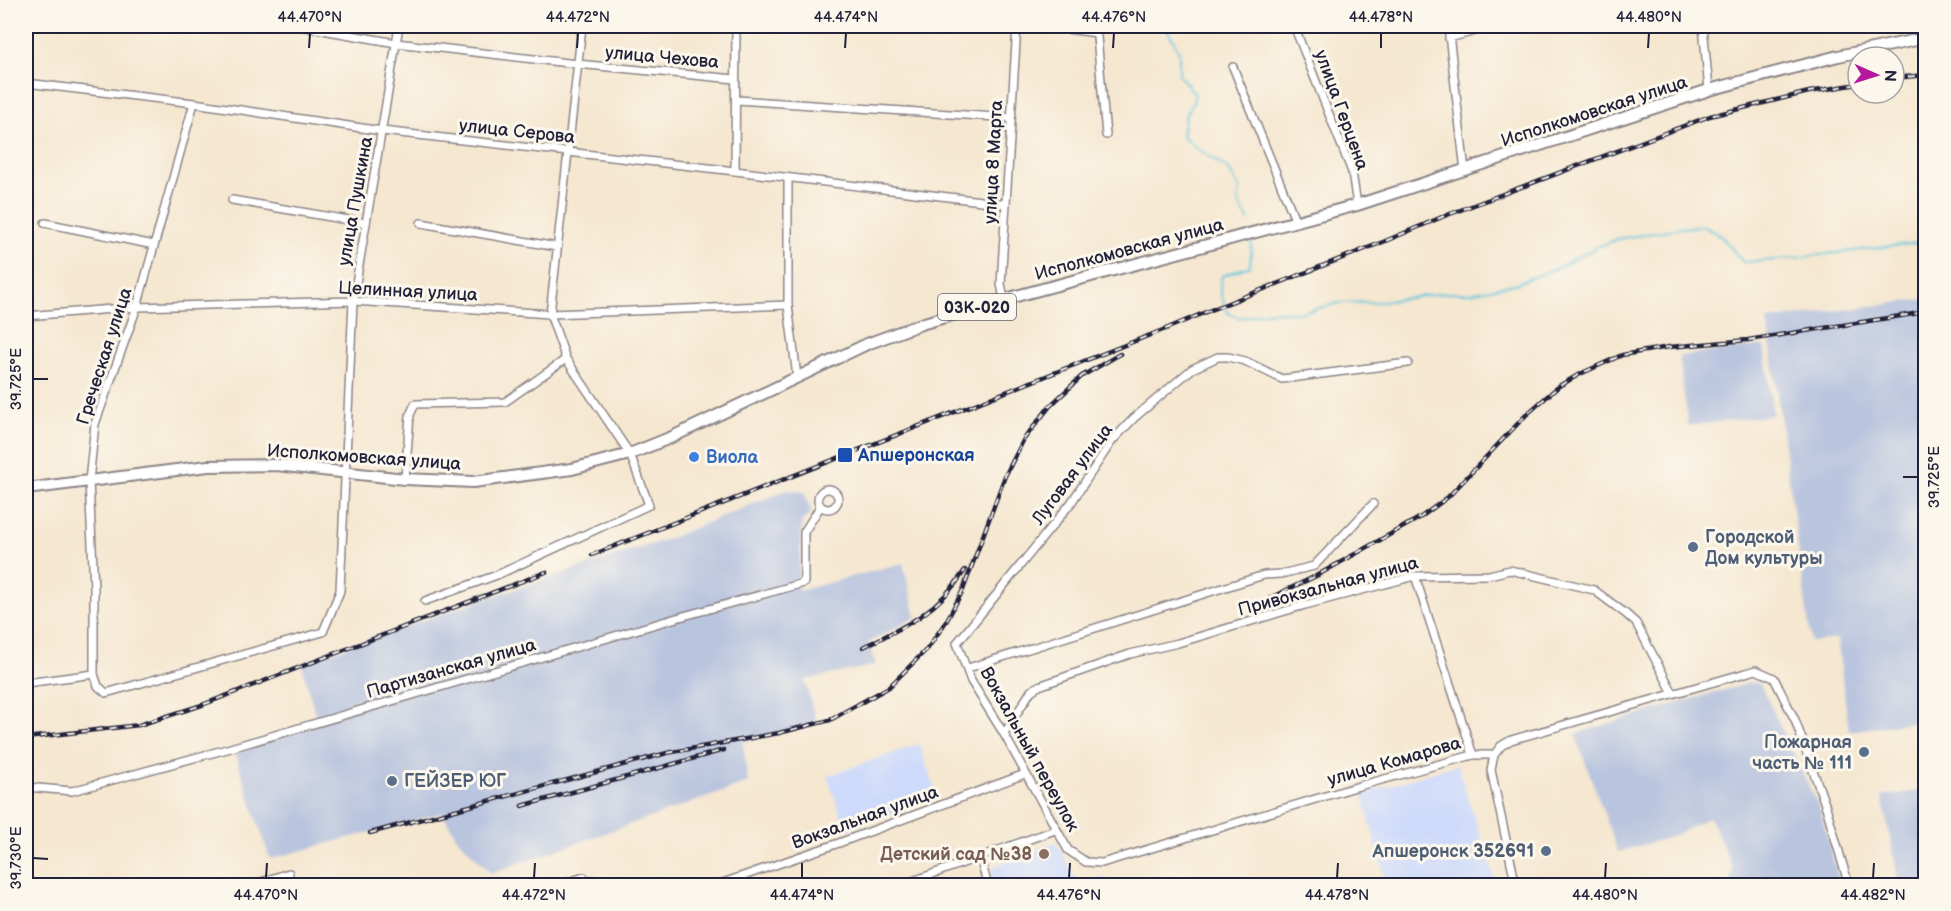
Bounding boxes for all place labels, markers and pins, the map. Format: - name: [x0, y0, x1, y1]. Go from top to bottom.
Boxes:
- place label: Апшеронская: [857, 445, 975, 466]
- marker: Апшеронская: [836, 446, 854, 464]
- place label: Виола: [706, 447, 759, 468]
- marker: Виола: [687, 450, 701, 464]
- place label: Городской Дом культуры: [1705, 527, 1823, 569]
- marker: Городской Дом культуры: [1686, 540, 1700, 554]
- place label: Пожарная часть № 111: [1752, 732, 1852, 774]
- marker: Пожарная часть № 111: [1857, 745, 1871, 759]
- place label: ГЕЙЗЕР ЮГ: [404, 769, 507, 792]
- marker: ГЕЙЗЕР ЮГ: [385, 774, 399, 788]
- place label: Апшеронск 352691: [1372, 841, 1534, 862]
- place label: Детский сад №38: [880, 844, 1032, 865]
- marker: Апшеронск 352691: [1539, 844, 1553, 858]
- marker: Детский сад №38: [1037, 847, 1051, 861]

